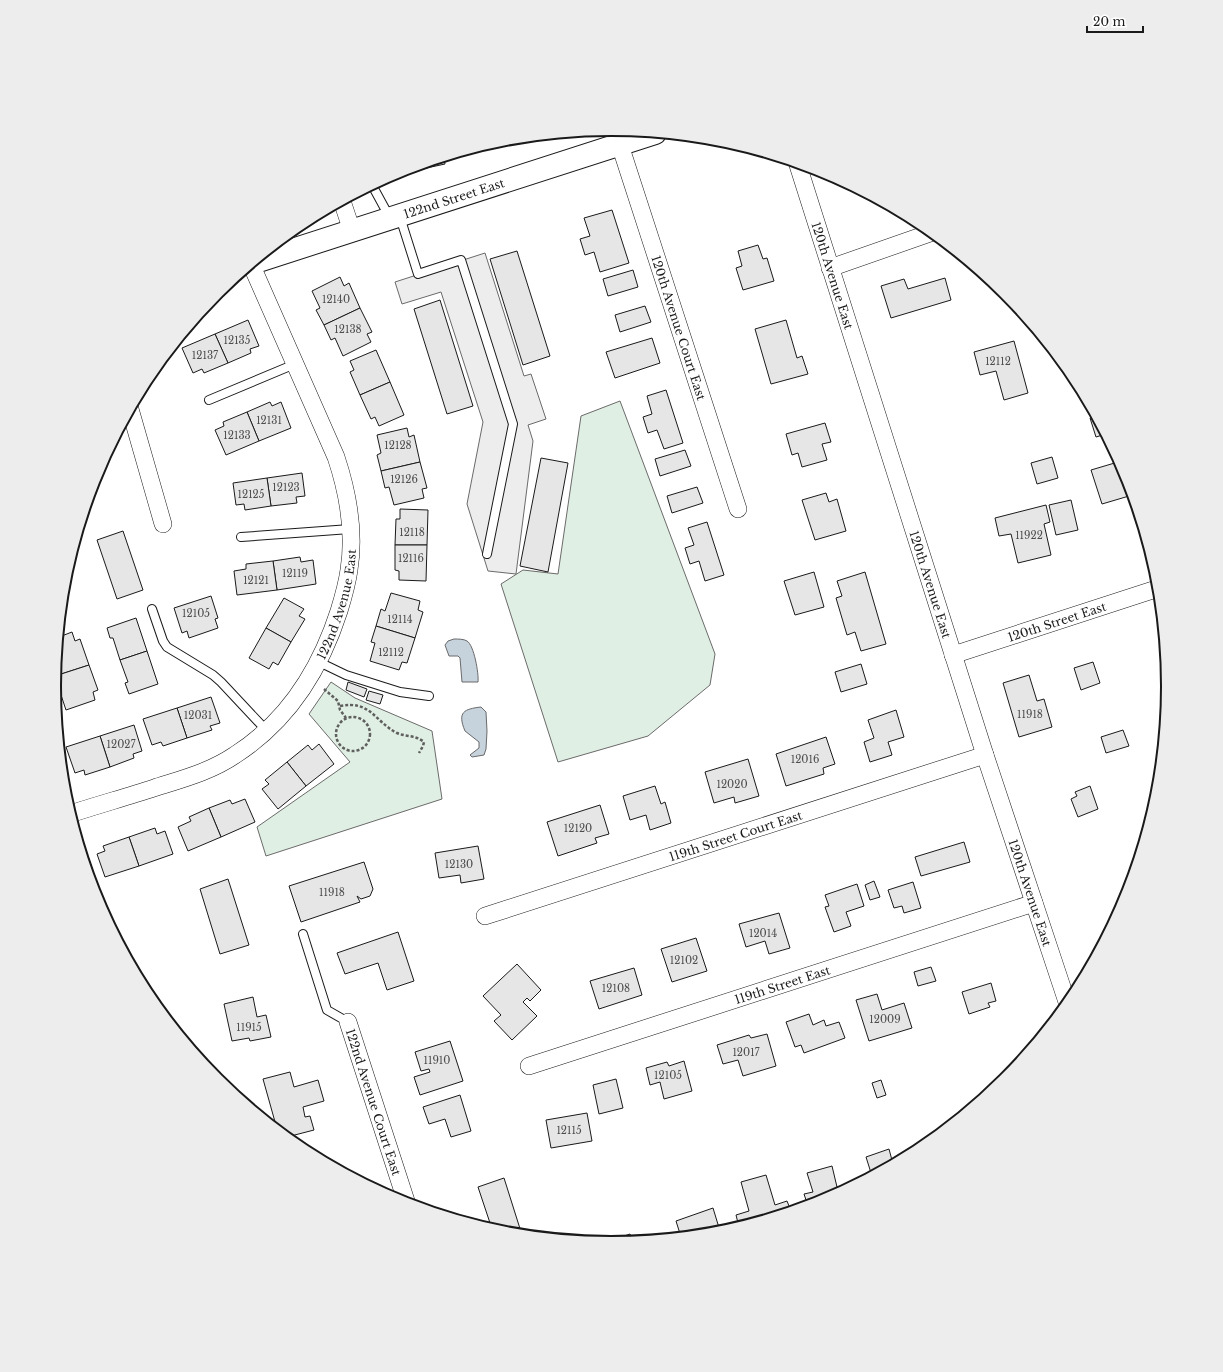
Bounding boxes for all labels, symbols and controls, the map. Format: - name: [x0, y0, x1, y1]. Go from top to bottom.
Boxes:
- scale bar: [1087, 8, 1143, 34]
- text: 20 m: [1093, 14, 1125, 29]
- street label: 122nd Street East: [401, 175, 506, 221]
- street label: 120th Avenue East: [809, 220, 857, 331]
- street label: 120th Avenue Court East: [649, 254, 710, 402]
- house number: 12140: [322, 293, 350, 306]
- house number: 12138: [334, 323, 362, 336]
- house number: 12135: [224, 334, 251, 347]
- house number: 12137: [192, 349, 219, 362]
- house number: 12112: [985, 355, 1011, 368]
- house number: 12131: [256, 414, 282, 427]
- house number: 12133: [223, 429, 251, 442]
- house number: 12128: [384, 439, 412, 452]
- house number: 12126: [390, 473, 418, 486]
- house number: 12123: [272, 481, 300, 494]
- house number: 12125: [238, 488, 265, 501]
- house number: 12118: [399, 526, 425, 539]
- street label: 120th Avenue East: [907, 529, 955, 640]
- house number: 11922: [1015, 529, 1043, 542]
- street label: 122nd Avenue East: [313, 548, 359, 662]
- house number: 12116: [398, 552, 424, 565]
- house number: 12119: [282, 567, 308, 580]
- house number: 12121: [243, 574, 269, 587]
- street label: 120th Street East: [1006, 598, 1108, 644]
- house number: 12105: [182, 607, 210, 620]
- house number: 12114: [387, 613, 413, 626]
- house number: 12112: [378, 646, 404, 659]
- house number: 11918: [1017, 708, 1043, 721]
- house number: 12031: [184, 709, 212, 722]
- house number: 12027: [107, 738, 136, 751]
- house number: 12016: [791, 753, 819, 766]
- house number: 12020: [716, 778, 748, 791]
- street label: 119th Street Court East: [667, 807, 804, 864]
- house number: 12120: [564, 822, 592, 835]
- street label: 120th Avenue East: [1006, 837, 1056, 948]
- house number: 12130: [445, 858, 473, 871]
- house number: 11918: [319, 886, 345, 899]
- house number: 12014: [749, 927, 777, 940]
- house number: 12102: [670, 954, 698, 967]
- street label: 119th Street East: [732, 962, 832, 1007]
- house number: 12108: [602, 982, 630, 995]
- house number: 12009: [869, 1013, 901, 1026]
- house number: 11915: [236, 1021, 262, 1034]
- street label: 122nd Avenue Court East: [343, 1027, 405, 1178]
- house number: 12017: [732, 1046, 761, 1059]
- house number: 11910: [424, 1054, 450, 1067]
- house number: 12105: [654, 1069, 682, 1082]
- house number: 12115: [556, 1124, 582, 1137]

